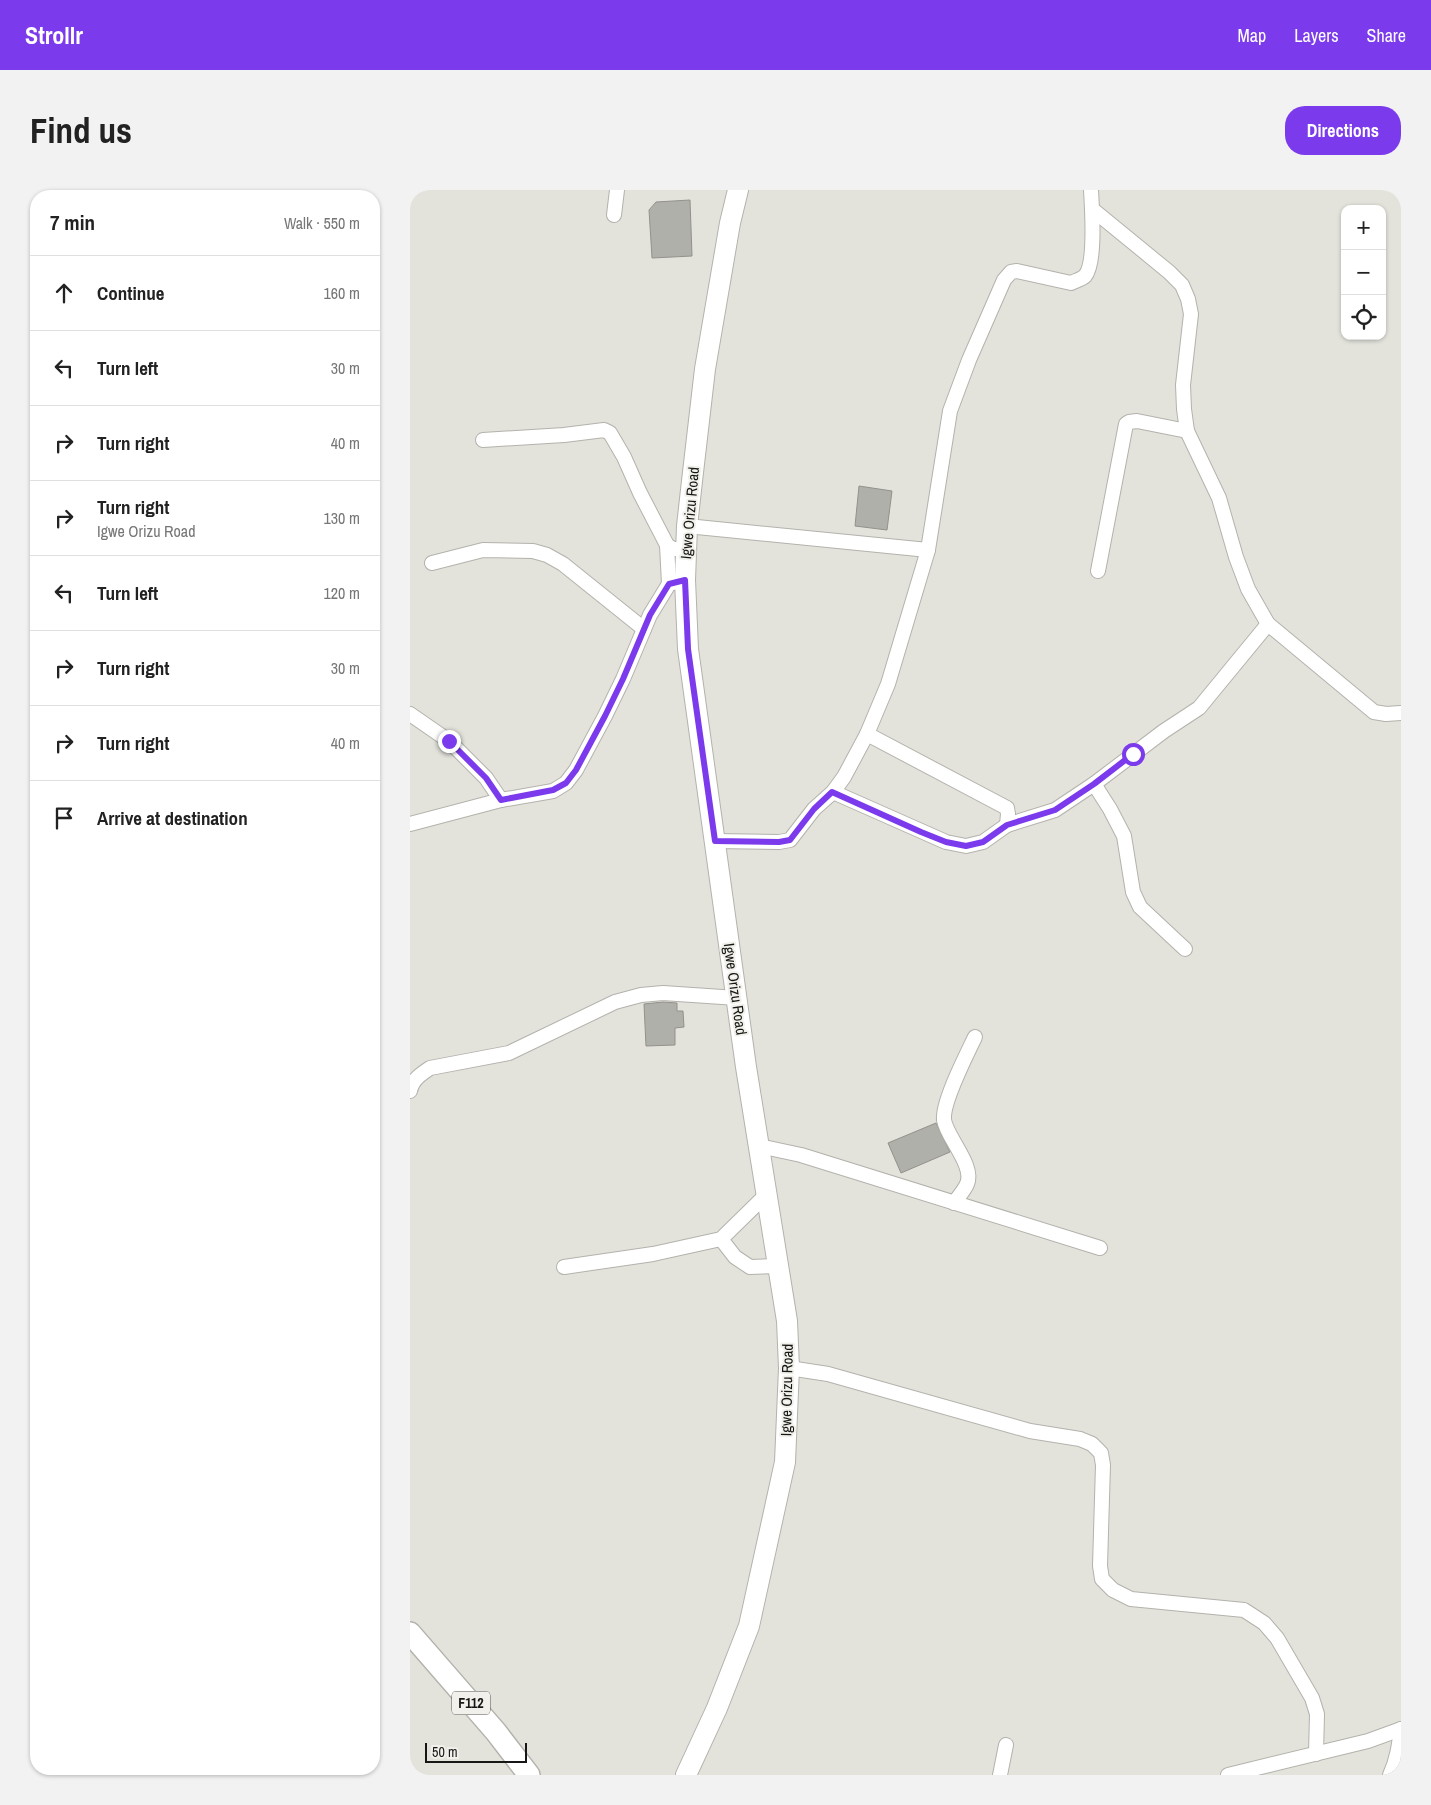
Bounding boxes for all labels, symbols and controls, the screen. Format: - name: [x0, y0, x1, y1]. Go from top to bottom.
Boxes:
- text: Strollr: [25, 19, 83, 51]
- text: Map: [1238, 23, 1266, 48]
- text: Layers: [1294, 23, 1339, 48]
- text: Share: [1367, 23, 1406, 48]
- button: Directions: [1285, 106, 1401, 155]
- text: Find us: [30, 107, 132, 154]
- map controls: [1341, 205, 1386, 340]
- button: +: [1341, 205, 1386, 250]
- text: 7 min: [50, 208, 95, 237]
- text: Walk · 550 m: [284, 212, 360, 234]
- button: −: [1341, 250, 1386, 295]
- icon: ahead: [50, 279, 78, 307]
- text: Continue: [97, 280, 165, 306]
- text: 160 m: [324, 282, 360, 304]
- button: locate: [1341, 295, 1386, 340]
- icon: left: [50, 354, 78, 382]
- text: Turn left: [97, 355, 158, 381]
- text: 30 m: [331, 357, 360, 379]
- icon: right: [50, 429, 78, 457]
- text: Turn right: [97, 430, 169, 456]
- text: 40 m: [331, 432, 360, 454]
- street label: Igwe Orizu Road: [675, 466, 704, 560]
- text: Turn right: [97, 494, 169, 520]
- icon: right: [50, 504, 78, 532]
- text: 130 m: [324, 507, 360, 529]
- text: Igwe Orizu Road: [97, 520, 195, 542]
- icon: left: [50, 579, 78, 607]
- text: Turn left: [97, 580, 158, 606]
- text: 120 m: [324, 582, 360, 604]
- icon: right: [50, 654, 78, 682]
- text: Turn right: [97, 655, 169, 681]
- text: 30 m: [331, 657, 360, 679]
- icon: right: [50, 729, 78, 757]
- text: Turn right: [97, 730, 169, 756]
- route end: [438, 730, 461, 753]
- text: 40 m: [331, 732, 360, 754]
- route start: [1122, 743, 1145, 766]
- icon: arrive: [50, 804, 78, 832]
- text: Arrive at destination: [97, 805, 248, 831]
- street label: Igwe Orizu Road: [719, 942, 752, 1036]
- street label: Igwe Orizu Road: [775, 1344, 798, 1436]
- road number: F112: [452, 1692, 490, 1715]
- scale bar: [425, 1740, 528, 1763]
- text: 50 m: [432, 1743, 458, 1761]

